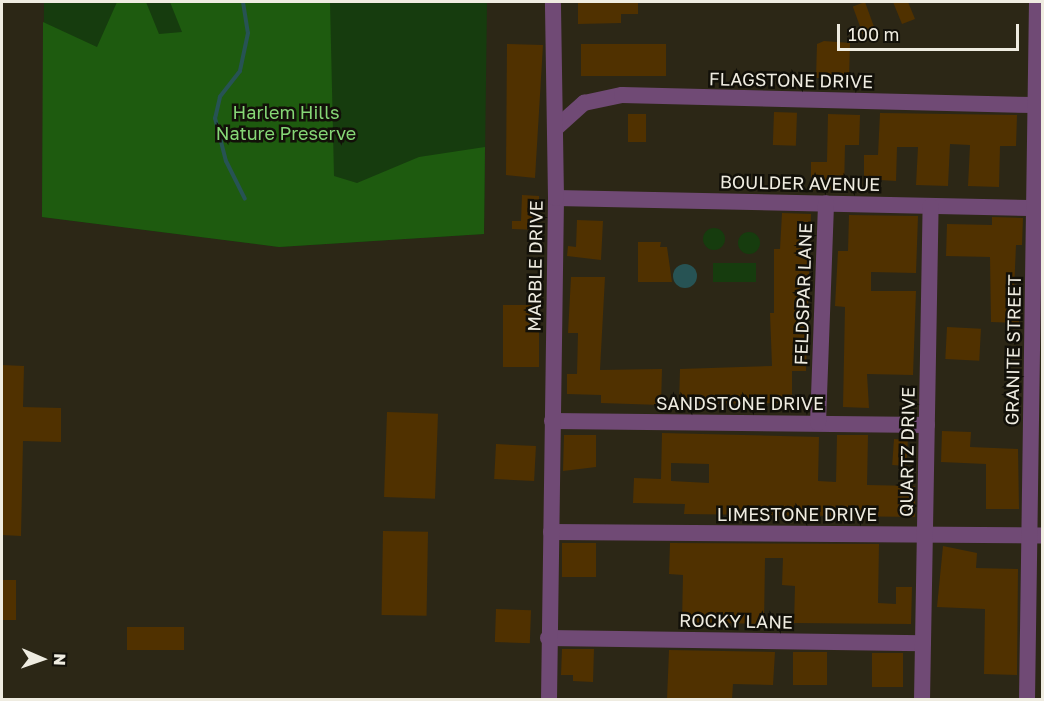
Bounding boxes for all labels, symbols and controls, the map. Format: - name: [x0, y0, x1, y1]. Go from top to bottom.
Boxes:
- scale bar: [840, 12, 1022, 50]
- text: 100 m: [848, 23, 899, 45]
- street label: FLAGSTONE DRIVE: [709, 68, 873, 92]
- park label: Harlem Hills Nature Preserve: [216, 102, 356, 144]
- street label: BOULDER AVENUE: [720, 171, 880, 195]
- street label: MARBLE DRIVE: [523, 200, 547, 332]
- street label: FELDSPAR LANE: [790, 222, 816, 366]
- street label: GRANITE STREET: [1001, 274, 1025, 426]
- street label: QUARTZ DRIVE: [895, 387, 919, 517]
- street label: SANDSTONE DRIVE: [656, 392, 824, 414]
- street label: LIMESTONE DRIVE: [717, 503, 877, 525]
- street label: ROCKY LANE: [679, 609, 793, 633]
- north arrow: [12, 629, 72, 689]
- text: N: [50, 653, 70, 666]

